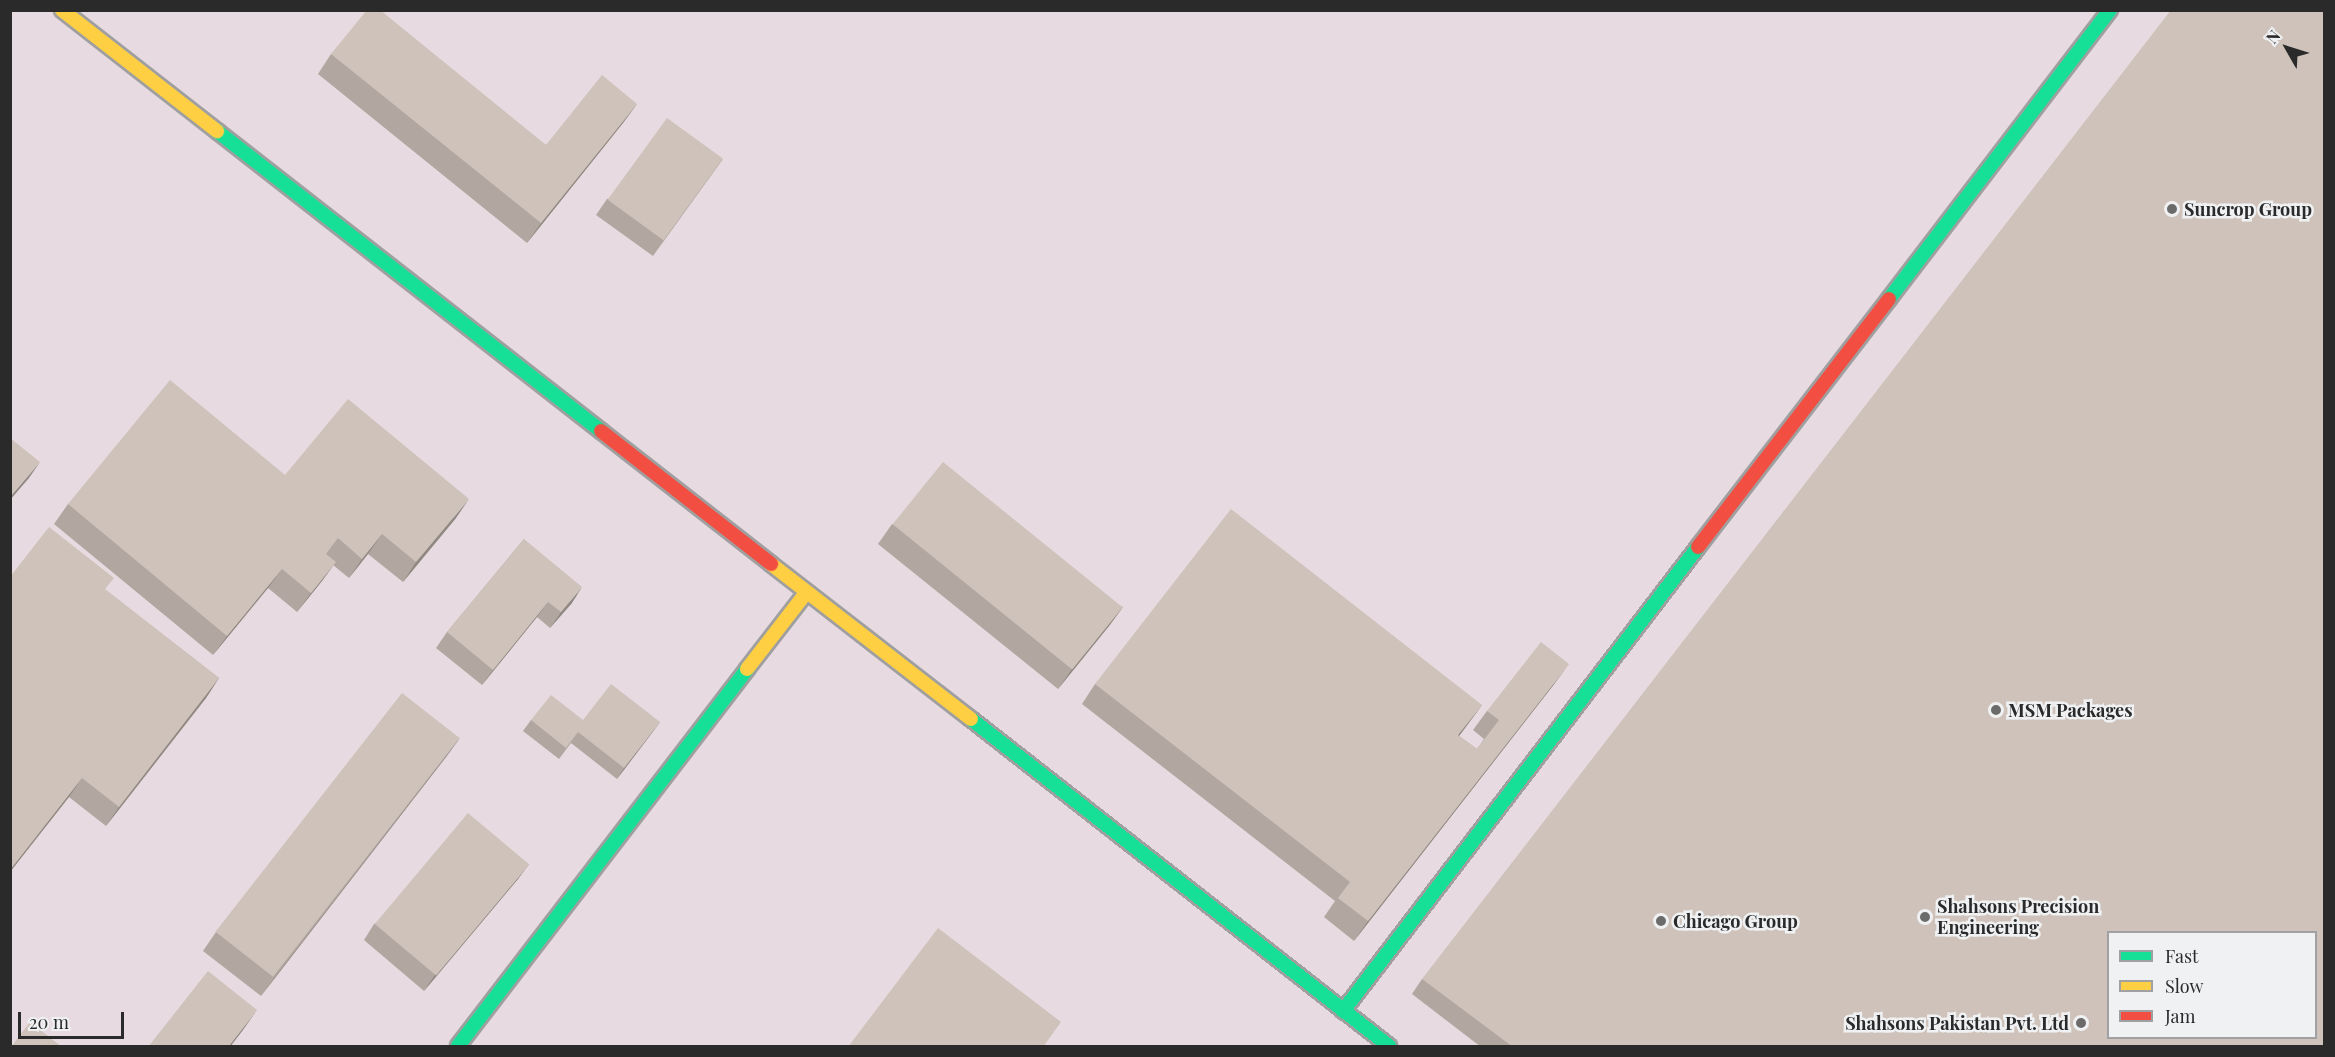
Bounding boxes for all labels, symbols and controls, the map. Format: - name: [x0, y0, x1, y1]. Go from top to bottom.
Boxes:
- north arrow: [2257, 18, 2317, 78]
- text: N: [2261, 25, 2284, 47]
- place label: Suncrop Group: [2184, 198, 2312, 220]
- marker: Suncrop Group: [2165, 202, 2179, 216]
- place label: MSM Packages: [2008, 699, 2132, 721]
- marker: MSM Packages: [1989, 703, 2003, 717]
- place label: Shahsons Precision Engineering: [1937, 896, 2099, 938]
- place label: Chicago Group: [1673, 910, 1798, 932]
- marker: Shahsons Precision Engineering: [1918, 910, 1932, 924]
- marker: Chicago Group: [1654, 914, 1668, 928]
- legend: [2107, 931, 2317, 1039]
- text: Fast: [2165, 944, 2198, 968]
- text: Slow: [2165, 974, 2203, 998]
- scale bar: [21, 1000, 128, 1038]
- text: Jam: [2165, 1004, 2195, 1028]
- text: 20 m: [29, 1010, 69, 1034]
- place label: Shahsons Pakistan Pvt. Ltd: [1845, 1012, 2069, 1034]
- marker: Shahsons Pakistan Pvt. Ltd: [2074, 1016, 2088, 1030]

